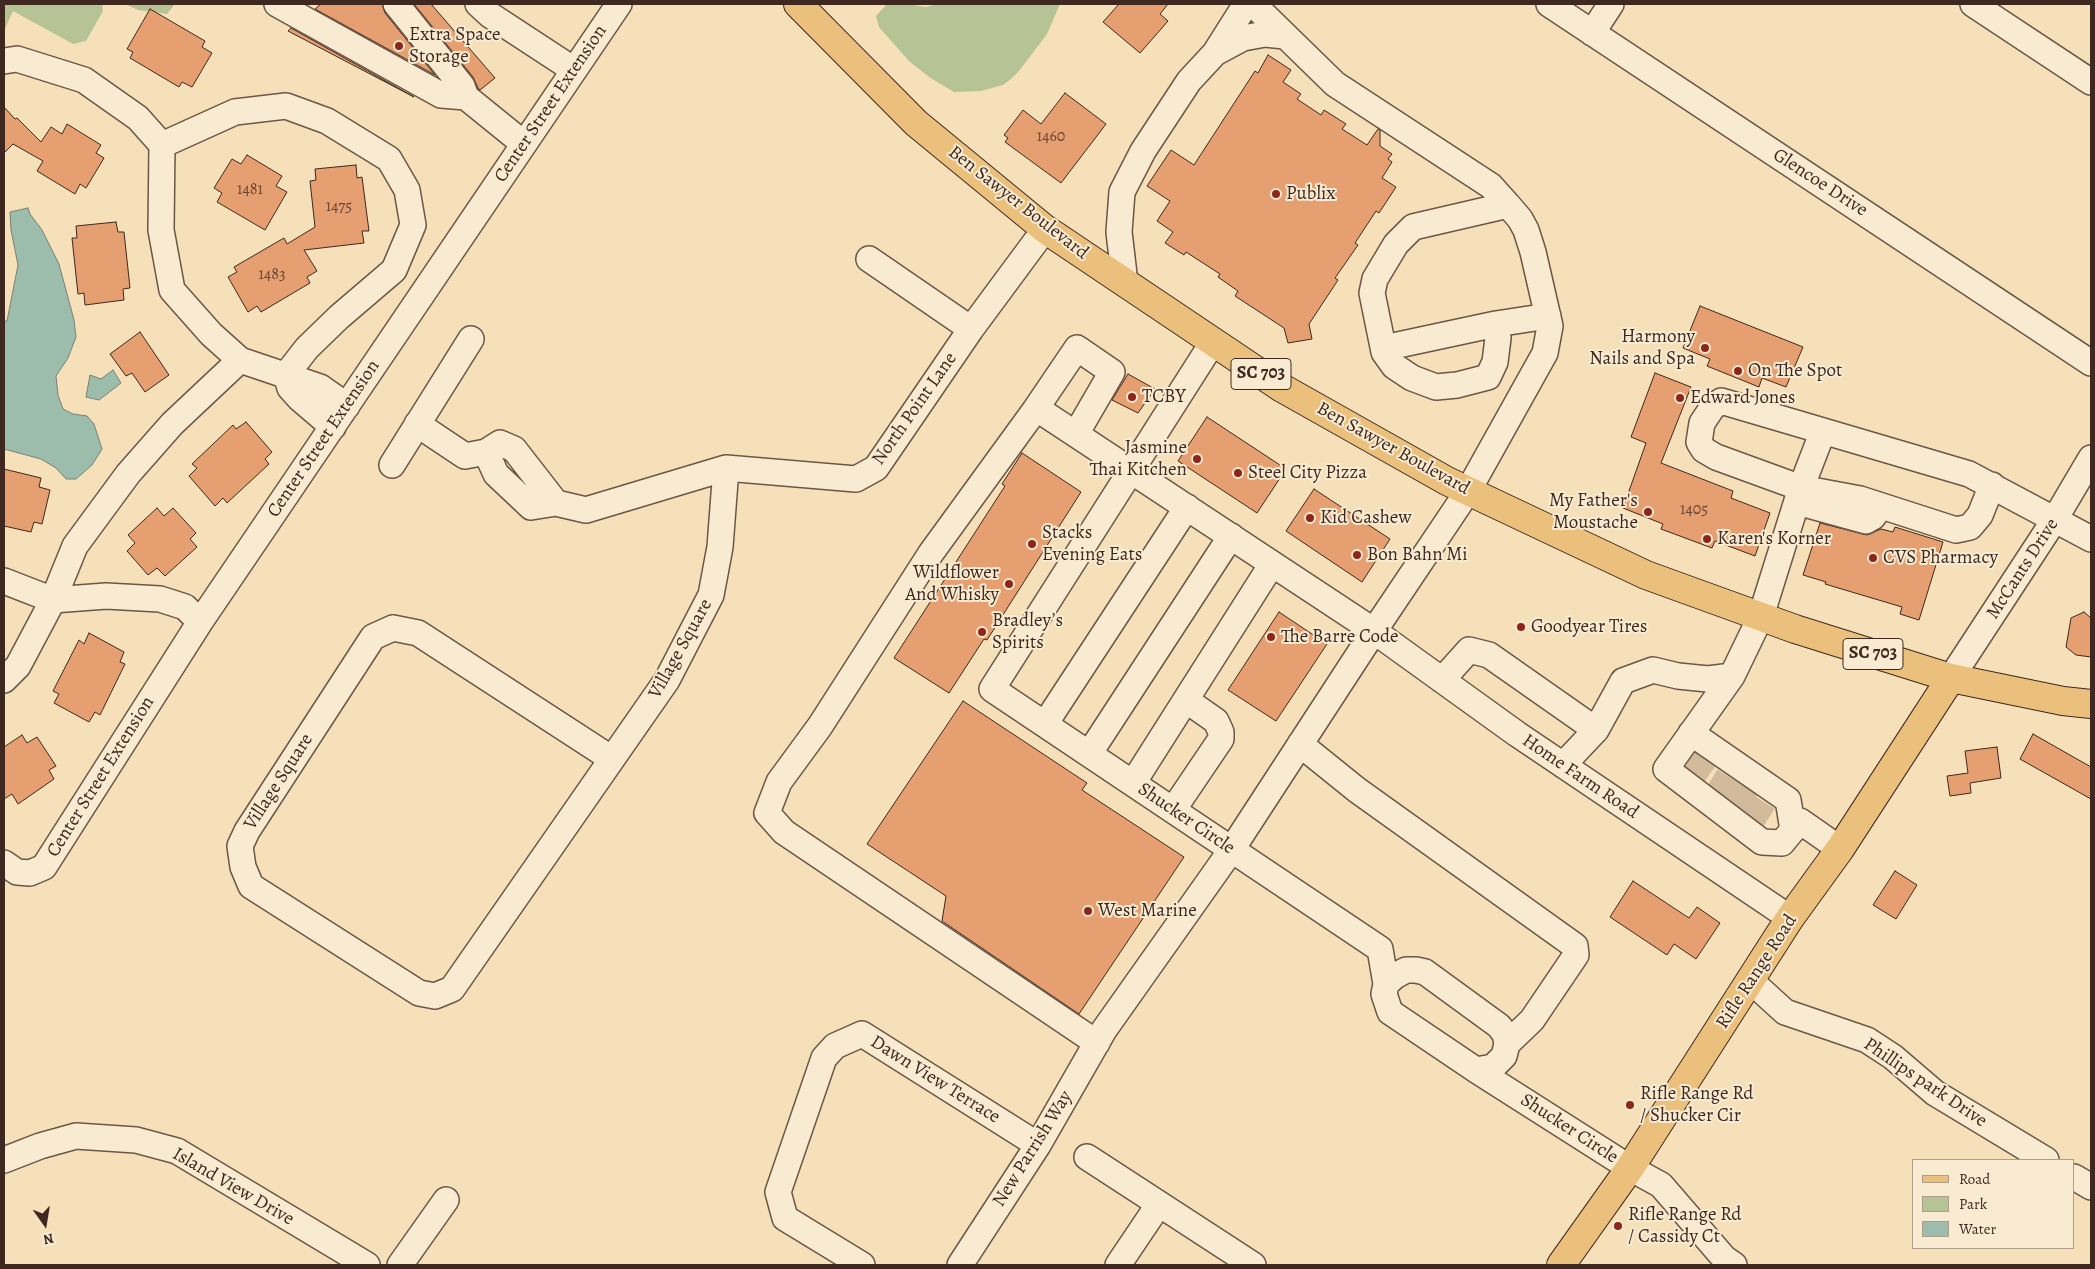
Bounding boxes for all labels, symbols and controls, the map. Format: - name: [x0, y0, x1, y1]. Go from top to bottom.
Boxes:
- street label: Center Street Extension: [490, 21, 612, 187]
- place label: Extra Space Storage: [409, 24, 500, 68]
- marker: Extra Space Storage: [393, 40, 405, 52]
- house number: 1460: [1037, 127, 1065, 147]
- street label: Ben Sawyer Boulevard: [943, 141, 1093, 265]
- street label: Glencoe Drive: [1768, 144, 1872, 222]
- house number: 1481: [237, 180, 263, 200]
- place label: Publix: [1286, 183, 1335, 205]
- marker: Publix: [1270, 188, 1282, 200]
- house number: 1475: [326, 197, 352, 217]
- house number: 1483: [258, 265, 286, 285]
- place label: Harmony Nails and Spa: [1589, 326, 1695, 370]
- marker: Harmony Nails and Spa: [1699, 342, 1711, 354]
- street label: North Point Lane: [868, 348, 962, 470]
- street label: Center Street Extension: [263, 356, 385, 522]
- road number: SC 703: [1231, 358, 1291, 389]
- place label: On The Spot: [1748, 360, 1842, 382]
- marker: On The Spot: [1732, 365, 1744, 377]
- place label: TCBY: [1142, 386, 1186, 408]
- place label: Edward Jones: [1690, 387, 1795, 409]
- marker: TCBY: [1126, 391, 1138, 403]
- marker: Edward Jones: [1674, 392, 1686, 404]
- street label: Ben Sawyer Boulevard: [1312, 397, 1474, 501]
- place label: Jasmine Thai Kitchen: [1090, 437, 1187, 481]
- marker: Jasmine Thai Kitchen: [1191, 453, 1203, 465]
- place label: Steel City Pizza: [1248, 462, 1367, 484]
- marker: Steel City Pizza: [1232, 467, 1244, 479]
- place label: My Father's Moustache: [1549, 490, 1638, 534]
- house number: 1405: [1680, 500, 1708, 520]
- marker: My Father's Moustache: [1642, 506, 1654, 518]
- place label: Kid Cashew: [1320, 507, 1412, 529]
- marker: Kid Cashew: [1304, 512, 1316, 524]
- street label: McCants Drive: [1982, 514, 2064, 624]
- place label: Stacks Evening Eats: [1042, 522, 1142, 566]
- place label: Karen's Korner: [1717, 528, 1831, 550]
- marker: Karen's Korner: [1701, 533, 1713, 545]
- marker: Stacks Evening Eats: [1026, 538, 1038, 550]
- place label: Bon Bahn Mi: [1367, 544, 1468, 566]
- place label: CVS Pharmacy: [1883, 547, 1998, 569]
- marker: Bon Bahn Mi: [1351, 549, 1363, 561]
- marker: CVS Pharmacy: [1867, 552, 1879, 564]
- place label: Wildflower And Whisky: [905, 562, 999, 606]
- marker: Wildflower And Whisky: [1003, 578, 1015, 590]
- street label: Village Square: [644, 595, 718, 703]
- place label: Bradley’s Spirits: [992, 610, 1063, 654]
- place label: Goodyear Tires: [1531, 616, 1647, 638]
- marker: Goodyear Tires: [1515, 621, 1527, 633]
- marker: Bradley’s Spirits: [976, 626, 988, 638]
- place label: The Barre Code: [1281, 626, 1399, 648]
- marker: The Barre Code: [1265, 631, 1277, 643]
- road number: SC 703: [1843, 639, 1903, 670]
- street label: Center Street Extension: [42, 692, 160, 862]
- street label: Village Square: [239, 730, 319, 834]
- street label: Home Farm Road: [1517, 730, 1643, 824]
- street label: Shucker Circle: [1133, 778, 1239, 860]
- place label: West Marine: [1098, 900, 1197, 922]
- marker: West Marine: [1082, 905, 1094, 917]
- street label: Rifle Range Road: [1712, 911, 1802, 1033]
- street label: Dawn View Terrace: [866, 1031, 1004, 1129]
- street label: Phillips park Drive: [1859, 1033, 1991, 1133]
- place label: Rifle Range Rd / Shucker Cir: [1640, 1083, 1753, 1127]
- street label: New Parrish Way: [988, 1087, 1078, 1211]
- street label: Shucker Circle: [1516, 1089, 1622, 1169]
- marker: Rifle Range Rd / Shucker Cir: [1624, 1099, 1636, 1111]
- street label: Island View Drive: [168, 1143, 298, 1231]
- legend: [1912, 1159, 2075, 1249]
- text: Road: [1959, 1169, 1990, 1189]
- text: Park: [1959, 1194, 1987, 1214]
- north arrow: [20, 1199, 70, 1249]
- place label: Rifle Range Rd / Cassidy Ct: [1628, 1204, 1741, 1248]
- text: Water: [1959, 1219, 1996, 1239]
- marker: Rifle Range Rd / Cassidy Ct: [1612, 1220, 1624, 1232]
- text: N: [41, 1229, 56, 1250]

